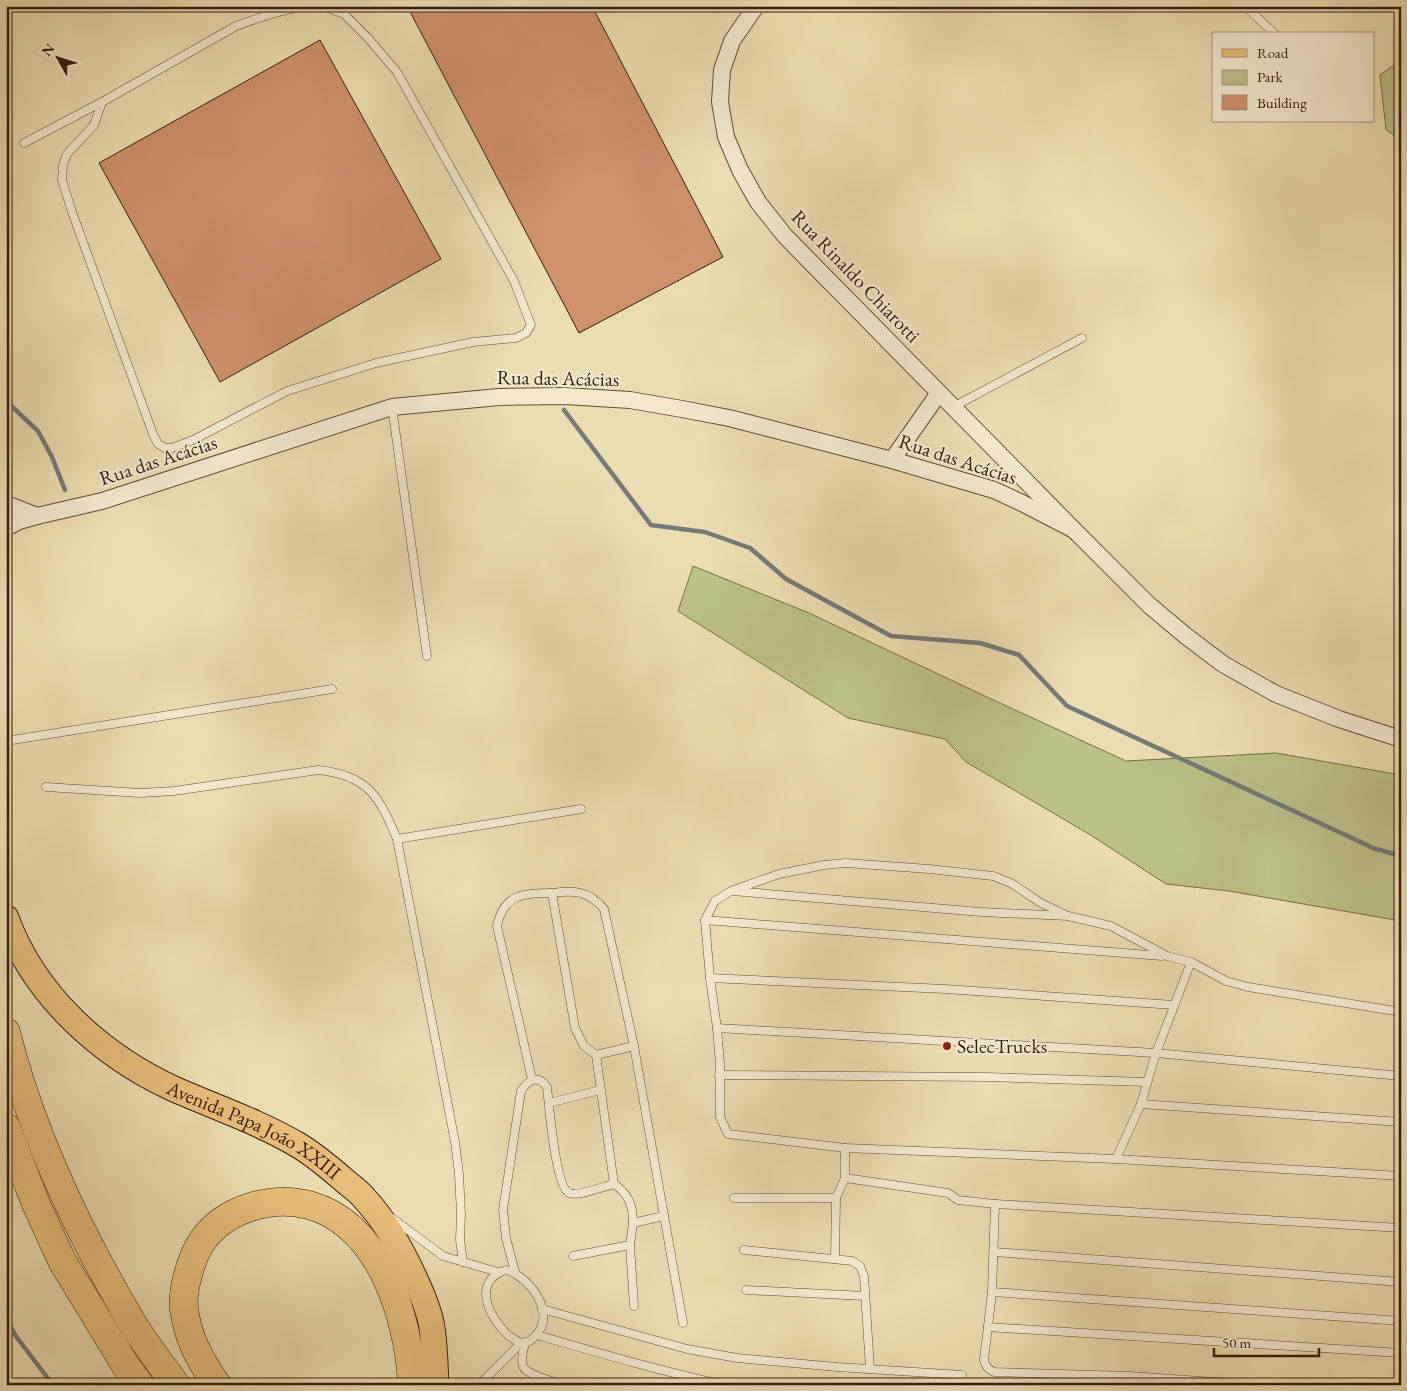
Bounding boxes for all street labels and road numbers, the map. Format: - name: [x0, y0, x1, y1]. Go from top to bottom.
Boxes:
- street label: Rua Rinaldo Chiarotti: [786, 204, 926, 348]
- street label: Rua das Acácias: [497, 364, 619, 392]
- street label: Rua das Acácias: [896, 428, 1020, 490]
- street label: Rua das Acácias: [96, 429, 220, 491]
- street label: Avenida Papa João XXIII: [162, 1074, 347, 1185]

